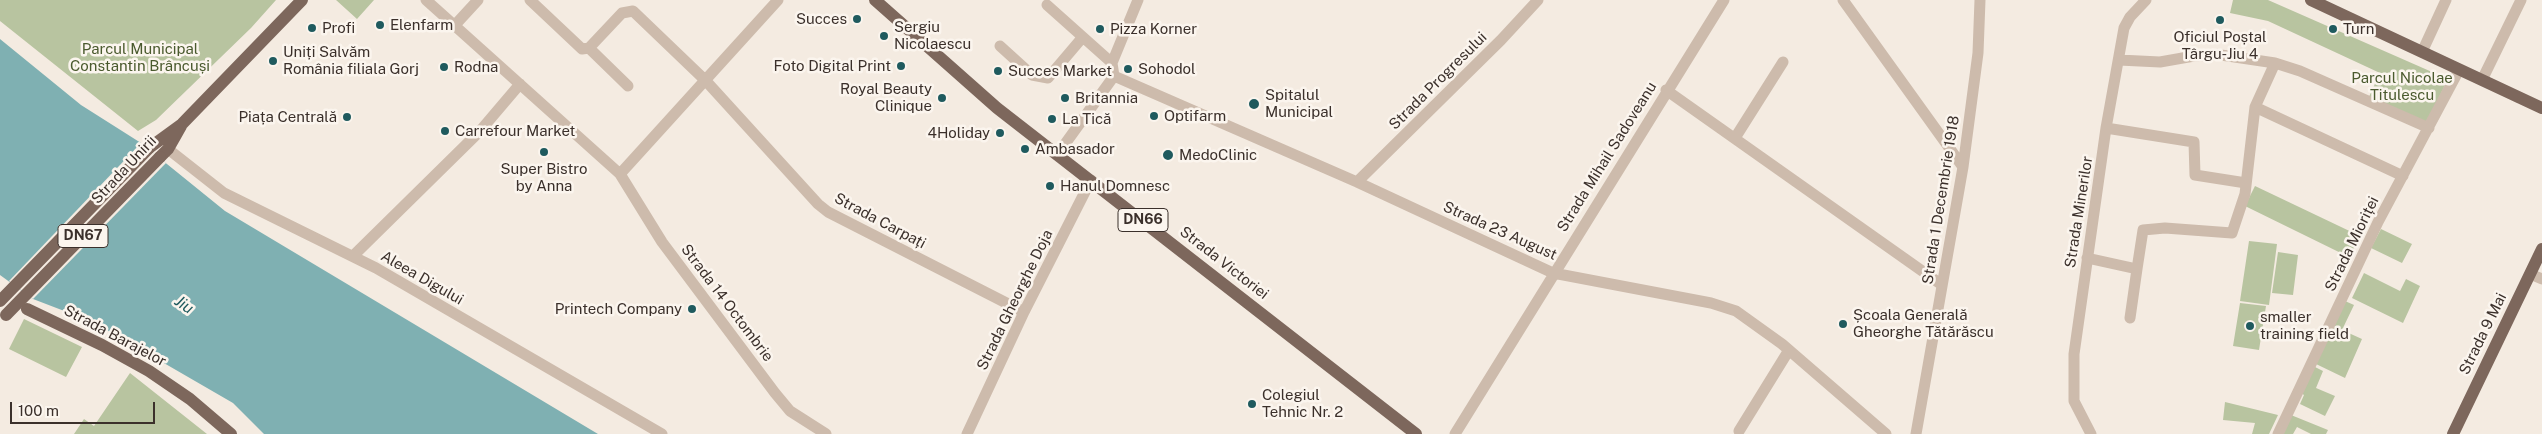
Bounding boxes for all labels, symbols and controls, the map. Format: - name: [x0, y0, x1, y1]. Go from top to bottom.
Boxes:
- place label: Succes: [796, 10, 847, 28]
- marker: Succes: [851, 13, 863, 25]
- marker: Oficiul Poștal Târgu-Jiu 4: [2214, 14, 2226, 26]
- place label: Elenfarm: [390, 16, 453, 34]
- place label: Sergiu Nicolaescu: [894, 18, 971, 53]
- place label: Profi: [322, 19, 355, 37]
- marker: Elenfarm: [374, 19, 386, 31]
- place label: Pizza Korner: [1110, 20, 1197, 38]
- place label: Turn: [2343, 20, 2374, 38]
- marker: Profi: [306, 22, 318, 34]
- marker: Pizza Korner: [1094, 23, 1106, 35]
- marker: Turn: [2327, 23, 2339, 35]
- street label: Strada Progresului: [1385, 28, 1491, 134]
- place label: Oficiul Poștal Târgu-Jiu 4: [2173, 28, 2267, 63]
- marker: Sergiu Nicolaescu: [878, 30, 890, 42]
- park label: Parcul Municipal Constantin Brâncuși: [70, 40, 210, 75]
- place label: Uniți Salvăm România filiala Gorj: [283, 43, 419, 78]
- marker: Uniți Salvăm România filiala Gorj: [267, 55, 279, 67]
- place label: Foto Digital Print: [774, 57, 891, 75]
- place label: Rodna: [454, 58, 498, 76]
- marker: Foto Digital Print: [895, 60, 907, 72]
- place label: Sohodol: [1138, 60, 1196, 78]
- marker: Rodna: [438, 61, 450, 73]
- place label: Succes Market: [1008, 62, 1112, 80]
- marker: Sohodol: [1122, 63, 1134, 75]
- marker: Succes Market: [992, 65, 1004, 77]
- park label: Parcul Nicolae Titulescu: [2351, 69, 2453, 104]
- street label: Strada Mihail Sadoveanu: [1553, 79, 1661, 235]
- place label: Royal Beauty Clinique: [840, 80, 932, 115]
- place label: Spitalul Municipal: [1265, 86, 1333, 121]
- place label: Britannia: [1075, 89, 1138, 107]
- marker: Royal Beauty Clinique: [936, 92, 948, 104]
- marker: Britannia: [1059, 92, 1071, 104]
- marker: Spitalul Municipal: [1247, 97, 1261, 111]
- place label: Optifarm: [1164, 107, 1226, 125]
- place label: Piața Centrală: [238, 108, 337, 126]
- place label: La Tică: [1062, 110, 1111, 128]
- marker: Optifarm: [1148, 110, 1160, 122]
- marker: Piața Centrală: [341, 111, 353, 123]
- marker: La Tică: [1046, 113, 1058, 125]
- street label: Strada 1 Decembrie 1918: [1919, 114, 1963, 286]
- place label: Carrefour Market: [455, 122, 575, 140]
- place label: 4Holiday: [928, 124, 990, 142]
- marker: Carrefour Market: [439, 125, 451, 137]
- marker: 4Holiday: [994, 127, 1006, 139]
- street label: Strada Unirii: [88, 132, 160, 208]
- place label: Ambasador: [1035, 140, 1115, 158]
- marker: Ambasador: [1019, 143, 1031, 155]
- marker: Super Bistro by Anna: [538, 146, 550, 158]
- place label: MedoClinic: [1179, 146, 1257, 164]
- marker: MedoClinic: [1161, 148, 1175, 162]
- street label: Strada Minerilor: [2061, 155, 2097, 269]
- place label: Super Bistro by Anna: [500, 160, 588, 195]
- place label: Hanul Domnesc: [1060, 177, 1170, 195]
- marker: Hanul Domnesc: [1044, 180, 1056, 192]
- street label: Strada Carpați: [831, 189, 929, 253]
- street label: Strada Mioriței: [2321, 194, 2383, 294]
- street label: Strada 23 August: [1440, 198, 1560, 264]
- road number: DN66: [1118, 208, 1168, 232]
- street label: Strada Victoriei: [1176, 223, 1272, 303]
- road number: DN67: [58, 225, 108, 248]
- street label: Strada Gheorghe Doja: [973, 227, 1057, 373]
- street label: Strada 14 Octombrie: [677, 241, 777, 365]
- street label: Aleea Digului: [377, 247, 467, 309]
- street label: Strada 9 Mai: [2455, 290, 2511, 378]
- water label: Jiu: [171, 292, 197, 318]
- place label: Printech Company: [555, 300, 682, 318]
- street label: Strada Barajelor: [61, 301, 169, 371]
- marker: Printech Company: [686, 303, 698, 315]
- place label: Școala Generală Gheorghe Tătărăscu: [1853, 306, 1994, 341]
- place label: smaller training field: [2260, 308, 2349, 343]
- marker: Școala Generală Gheorghe Tătărăscu: [1837, 318, 1849, 330]
- marker: smaller training field: [2244, 320, 2256, 332]
- place label: Colegiul Tehnic Nr. 2: [1262, 386, 1343, 421]
- scale bar: [12, 392, 158, 424]
- marker: Colegiul Tehnic Nr. 2: [1246, 398, 1258, 410]
- text: 100 m: [18, 402, 59, 419]

